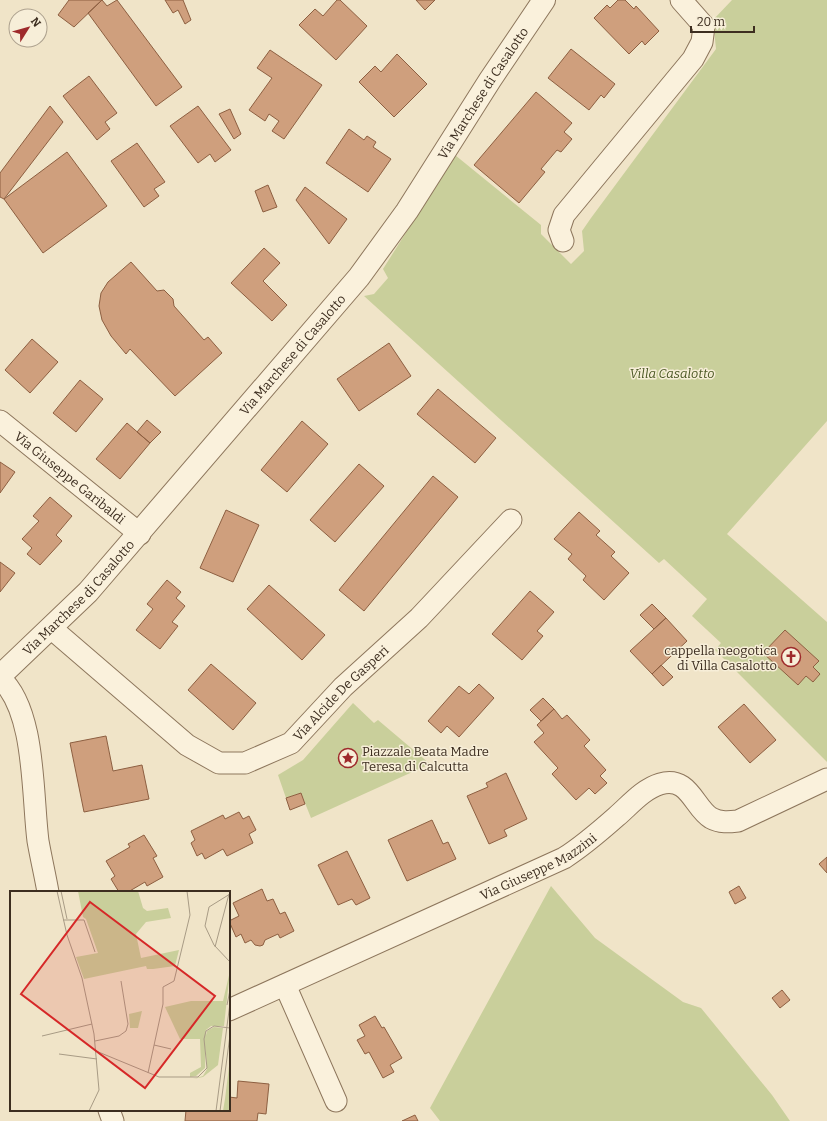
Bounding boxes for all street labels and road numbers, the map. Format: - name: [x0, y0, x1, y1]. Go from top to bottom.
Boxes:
- street label: Via Marchese di Casalotto: [435, 25, 531, 162]
- street label: Via Marchese di Casalotto: [237, 291, 349, 418]
- street label: Via Giuseppe Garibaldi: [11, 429, 128, 527]
- street label: Via Marchese di Casalotto: [20, 537, 137, 658]
- street label: Via Alcide De Gasperi: [290, 642, 392, 744]
- street label: Via Giuseppe Mazzini: [478, 830, 599, 903]

